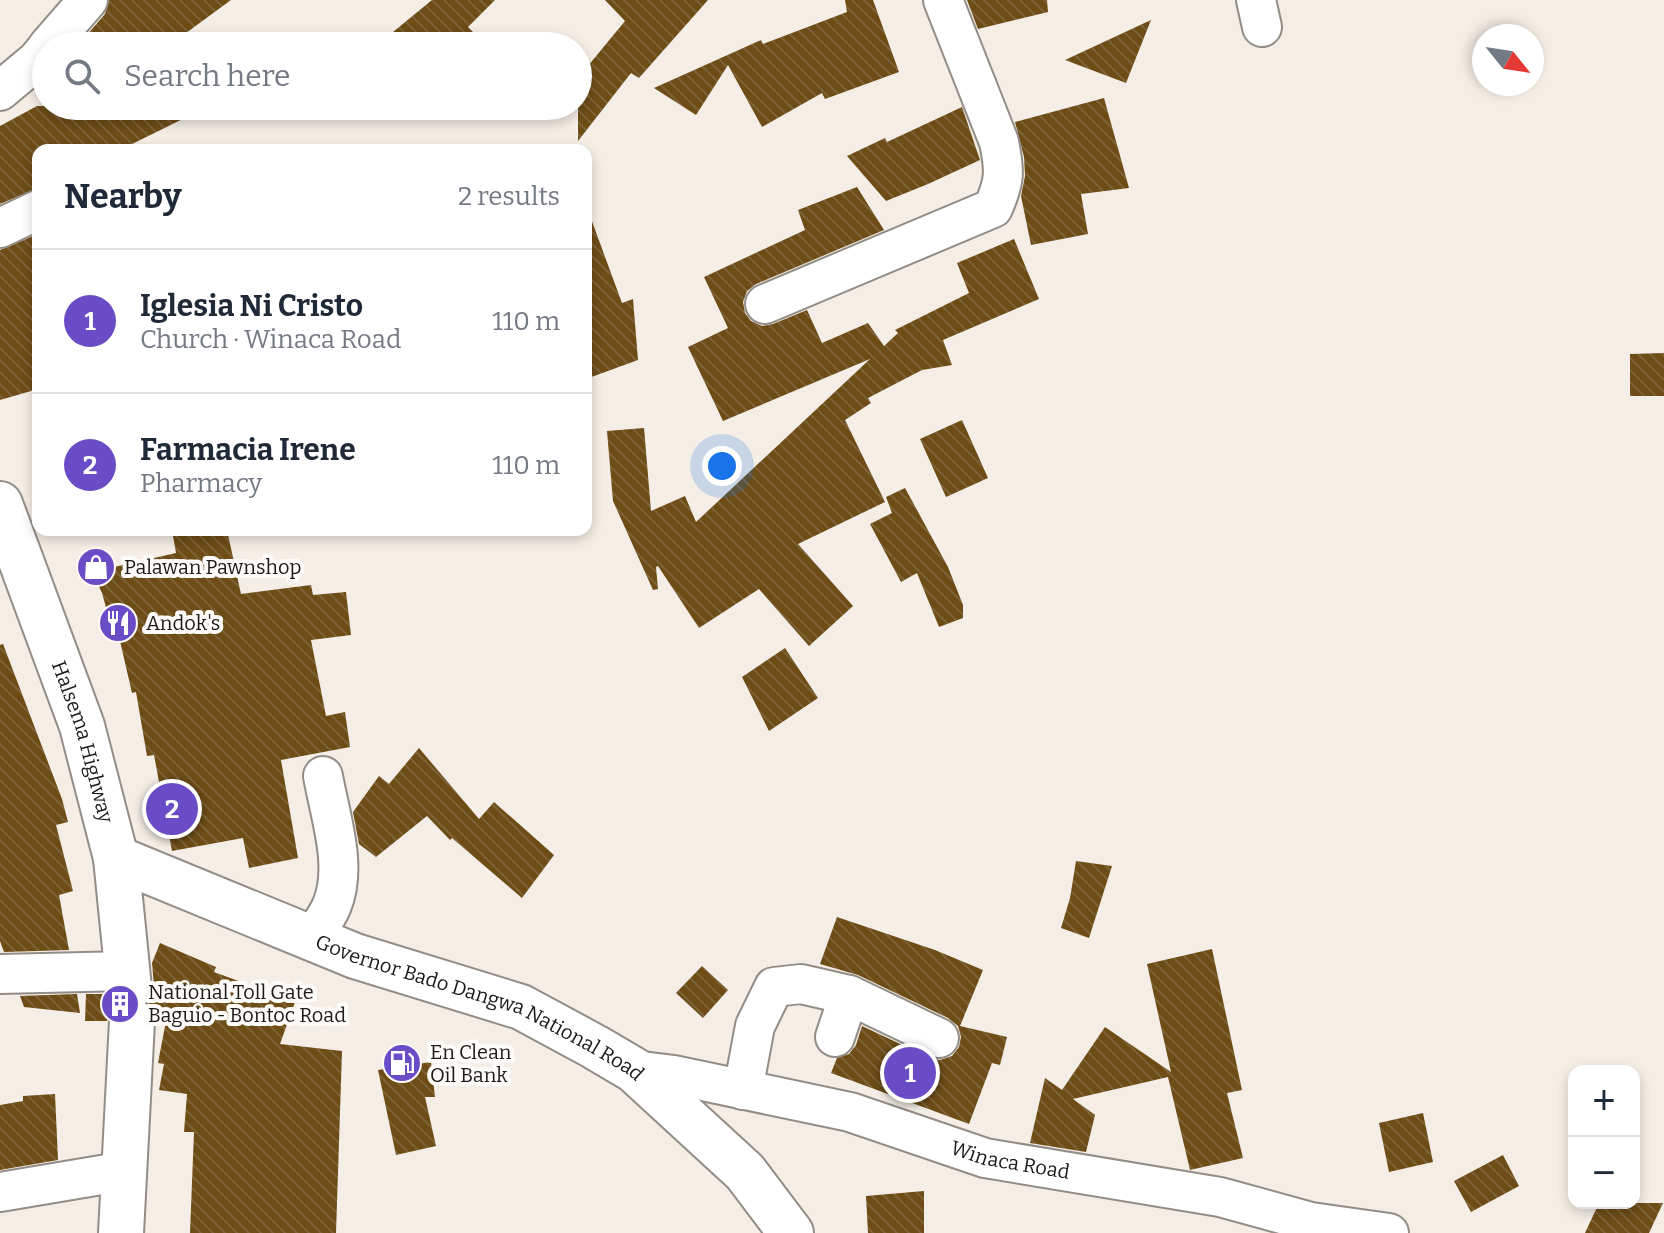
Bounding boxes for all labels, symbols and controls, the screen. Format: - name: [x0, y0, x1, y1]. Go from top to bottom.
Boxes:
- north arrow: [1472, 24, 1544, 96]
- search box: [32, 32, 592, 120]
- icon: search: [60, 54, 104, 98]
- text: Search here: [124, 58, 291, 94]
- text: Nearby: [64, 176, 182, 217]
- text: 2 results: [458, 181, 560, 212]
- text: Iglesia Ni Cristo: [140, 288, 363, 324]
- text: 1: [84, 306, 96, 337]
- text: 110 m: [492, 306, 560, 337]
- text: Church · Winaca Road: [140, 324, 401, 355]
- text: Farmacia Irene: [140, 432, 356, 468]
- your location: [702, 446, 742, 486]
- text: 2: [83, 450, 97, 481]
- text: 110 m: [492, 450, 560, 481]
- text: Pharmacy: [140, 468, 262, 499]
- shop icon: Palawan Pawnshop: [75, 546, 117, 588]
- place label: Palawan Pawnshop: [124, 555, 301, 579]
- restaurant icon: Andok's: [97, 602, 139, 644]
- place label: Andok's: [146, 611, 220, 635]
- street label: Halsema Highway: [47, 657, 119, 826]
- pin: 2: [146, 779, 198, 839]
- street label: Governor Bado Dangwa National Road: [312, 929, 649, 1085]
- place label: National Toll Gate Baguio - Bontoc Road: [148, 980, 346, 1027]
- building icon: National Toll Gate Baguio - Bontoc Road: [99, 983, 141, 1025]
- place label: En Clean Oil Bank: [430, 1040, 512, 1087]
- fuel station icon: En Clean Oil Bank: [381, 1042, 423, 1084]
- pin: 1: [884, 1043, 936, 1103]
- map controls: [1568, 1065, 1640, 1209]
- button: +: [1568, 1065, 1640, 1137]
- street label: Winaca Road: [948, 1135, 1072, 1184]
- button: −: [1568, 1137, 1640, 1209]

